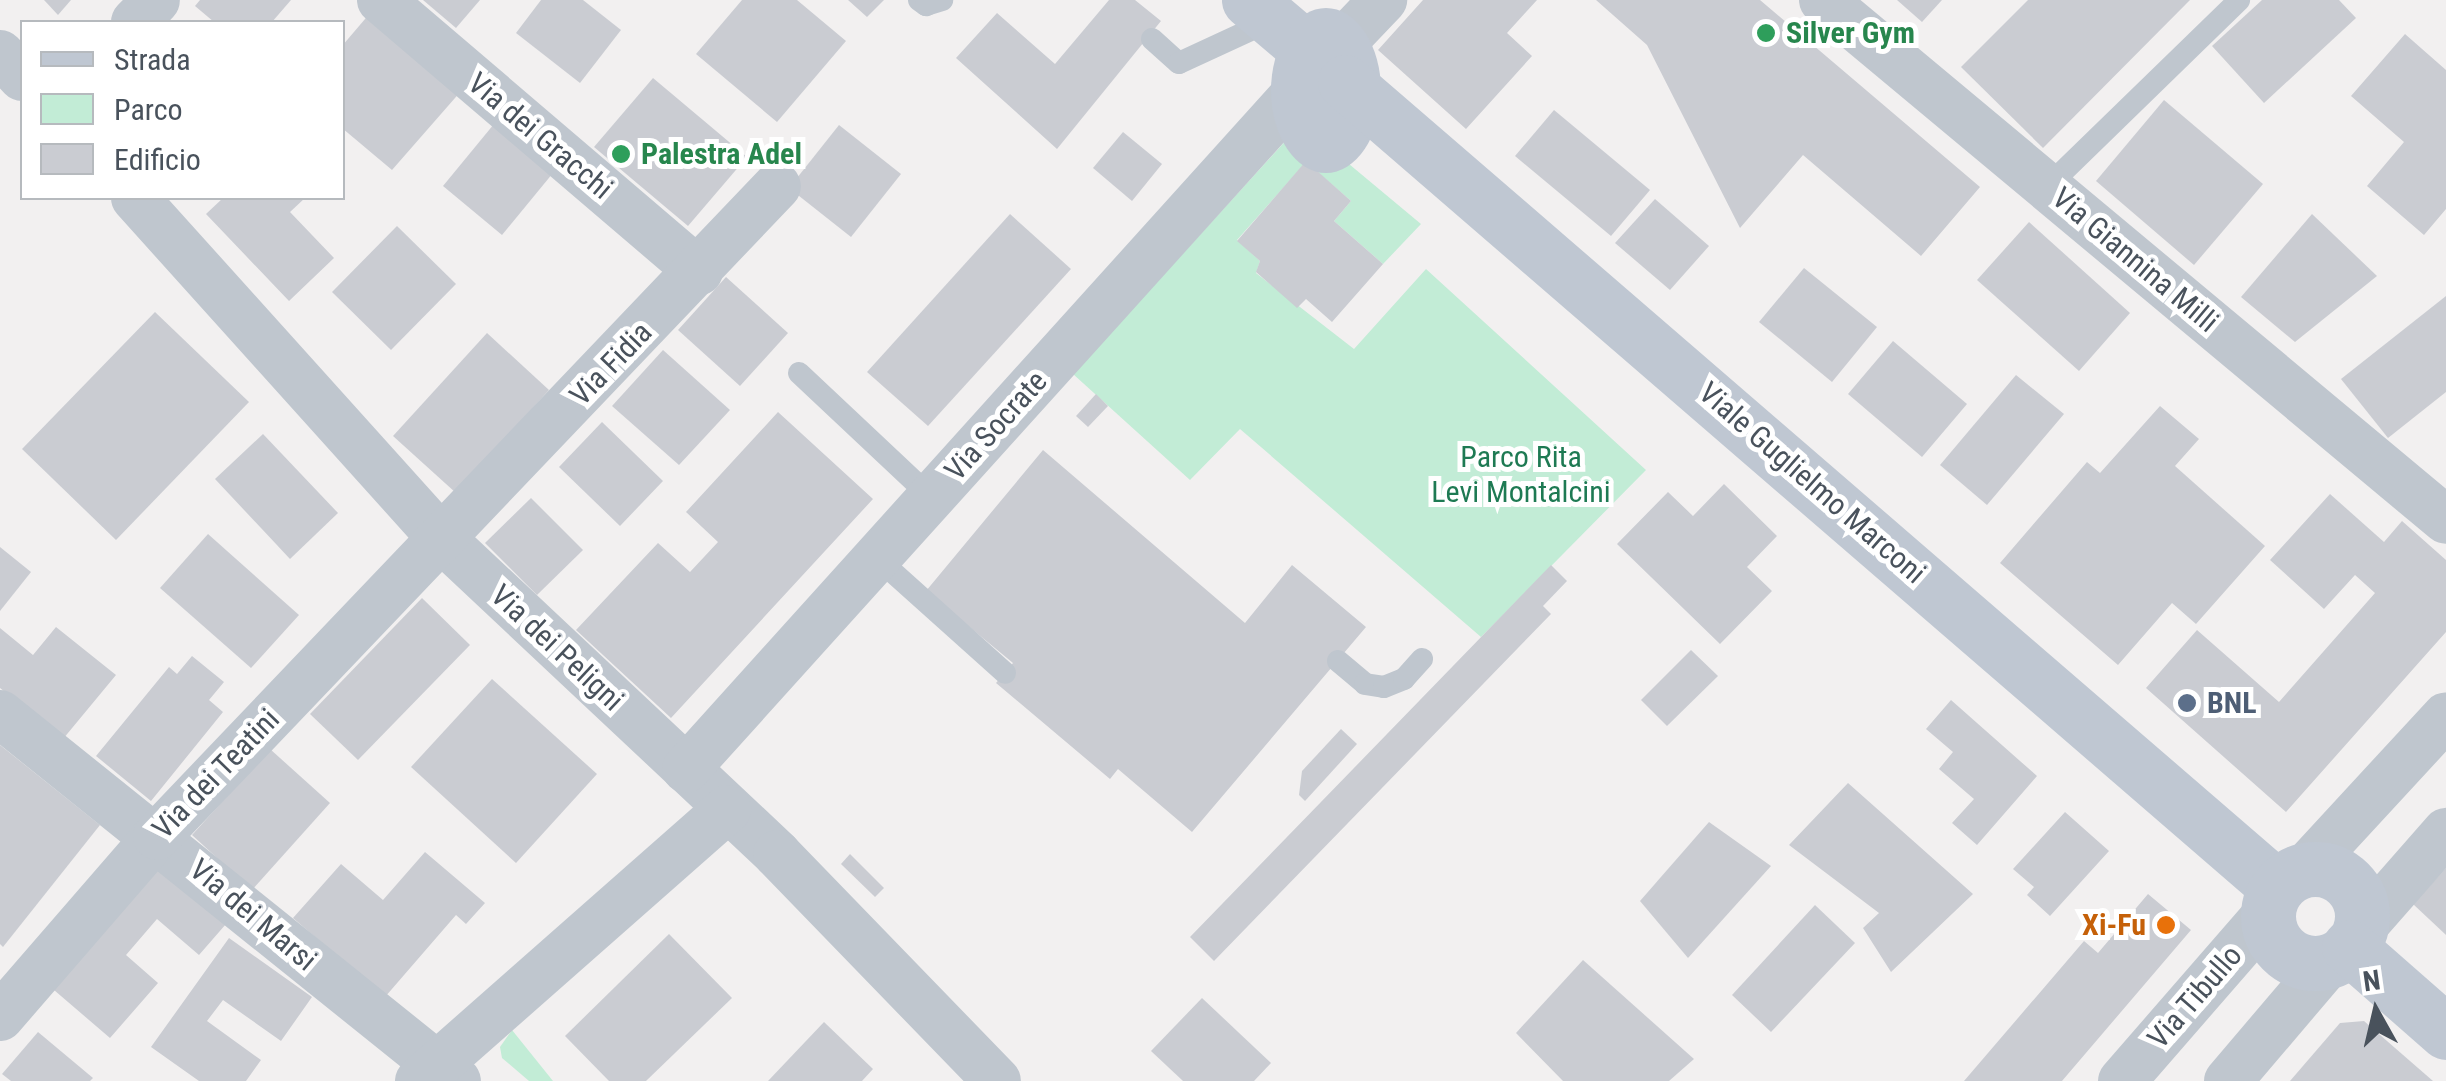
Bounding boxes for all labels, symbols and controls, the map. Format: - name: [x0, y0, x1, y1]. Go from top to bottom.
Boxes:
- place label: Silver Gym: [1786, 15, 1915, 51]
- legend: [20, 20, 345, 200]
- marker: Silver Gym: [1755, 22, 1777, 44]
- text: Strada: [114, 42, 191, 77]
- street label: Via dei Gracchi: [460, 65, 620, 207]
- text: Parco: [114, 92, 183, 127]
- place label: Palestra Adel: [641, 136, 802, 172]
- text: Edificio: [114, 142, 201, 177]
- marker: Palestra Adel: [610, 143, 632, 165]
- street label: Via Giannina Milli: [2045, 180, 2225, 340]
- street label: Via Fidia: [562, 315, 660, 413]
- street label: Via Socrate: [937, 364, 1055, 488]
- street label: Viale Guglielmo Marconi: [1691, 375, 1933, 591]
- park label: Parco Rita Levi Montalcini: [1431, 439, 1611, 510]
- street label: Via dei Peligni: [483, 577, 631, 719]
- place label: BNL: [2207, 685, 2257, 721]
- marker: BNL: [2176, 692, 2198, 714]
- street label: Via dei Teatini: [145, 701, 287, 847]
- street label: Via dei Marsi: [182, 852, 324, 978]
- place label: Xi-Fu: [2082, 907, 2146, 943]
- marker: Xi-Fu: [2155, 914, 2177, 936]
- street label: Via Tibullo: [2140, 938, 2250, 1056]
- north arrow: [2326, 961, 2426, 1061]
- text: N: [2361, 963, 2383, 998]

